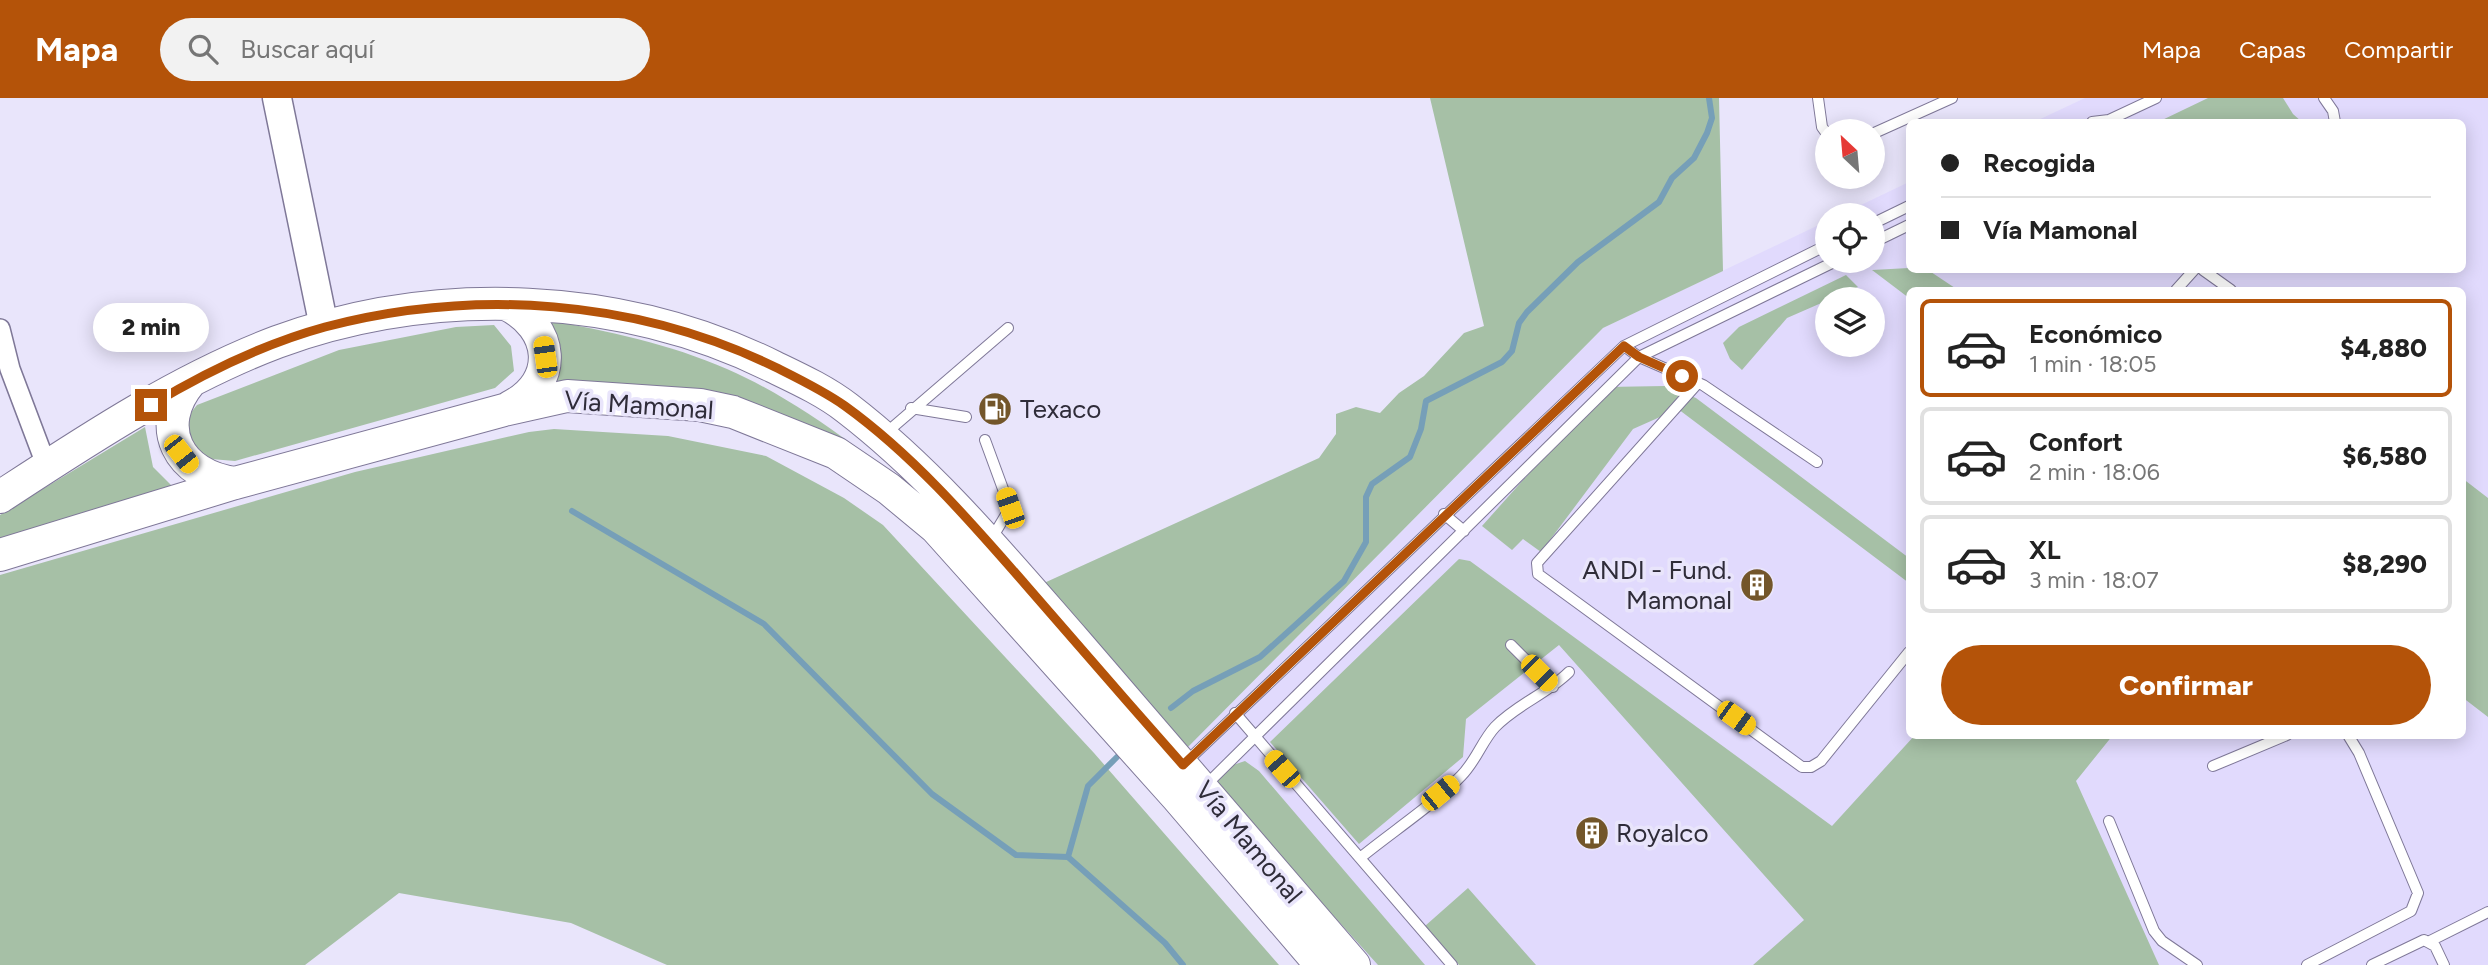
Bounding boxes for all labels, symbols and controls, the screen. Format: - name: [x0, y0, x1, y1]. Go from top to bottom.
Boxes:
- search box: [160, 18, 650, 81]
- text: Mapa: [35, 30, 118, 69]
- icon: search: [184, 30, 222, 68]
- text: Buscar aquí: [240, 33, 374, 65]
- text: Mapa: [2142, 35, 2201, 64]
- text: Capas: [2239, 35, 2306, 64]
- text: Compartir: [2344, 35, 2453, 64]
- north arrow: [1815, 119, 1885, 189]
- map controls: [1815, 119, 1885, 357]
- text: Recogida: [1983, 147, 2095, 179]
- button: locate: [1815, 203, 1885, 273]
- text: Vía Mamonal: [1983, 214, 2138, 246]
- button: layers: [1815, 287, 1885, 357]
- callout: 2 min: [93, 303, 209, 352]
- text: 2 min: [122, 313, 180, 341]
- icon: car: [1945, 317, 2008, 380]
- text: Económico: [2029, 318, 2162, 350]
- text: $4,880: [2340, 332, 2427, 364]
- car: [532, 335, 559, 379]
- text: 1 min · 18:05: [2029, 350, 2157, 378]
- route start: [1666, 360, 1698, 392]
- street label: Vía Mamonal: [563, 384, 715, 426]
- route end: [135, 389, 167, 421]
- fuel station icon: Texaco: [976, 390, 1014, 428]
- place label: Texaco: [1020, 393, 1101, 425]
- icon: car: [1945, 425, 2008, 488]
- text: Confort: [2029, 426, 2123, 458]
- car: [160, 431, 203, 477]
- text: $6,580: [2342, 440, 2427, 472]
- text: 2 min · 18:06: [2029, 458, 2160, 486]
- car: [994, 485, 1027, 531]
- icon: car: [1945, 533, 2008, 596]
- text: XL: [2029, 534, 2061, 566]
- text: $8,290: [2342, 548, 2427, 580]
- place label: ANDI - Fund. Mamonal: [1582, 554, 1732, 616]
- building icon: ANDI - Fund. Mamonal: [1738, 566, 1776, 604]
- text: 3 min · 18:07: [2029, 566, 2159, 594]
- button: Confirmar: [1941, 645, 2431, 725]
- car: [1517, 651, 1562, 695]
- car: [1713, 697, 1760, 739]
- car: [1261, 746, 1304, 792]
- car: [1418, 772, 1463, 814]
- street label: Vía Mamonal: [1189, 774, 1309, 910]
- building icon: Royalco: [1573, 814, 1611, 852]
- place label: Royalco: [1616, 817, 1709, 849]

